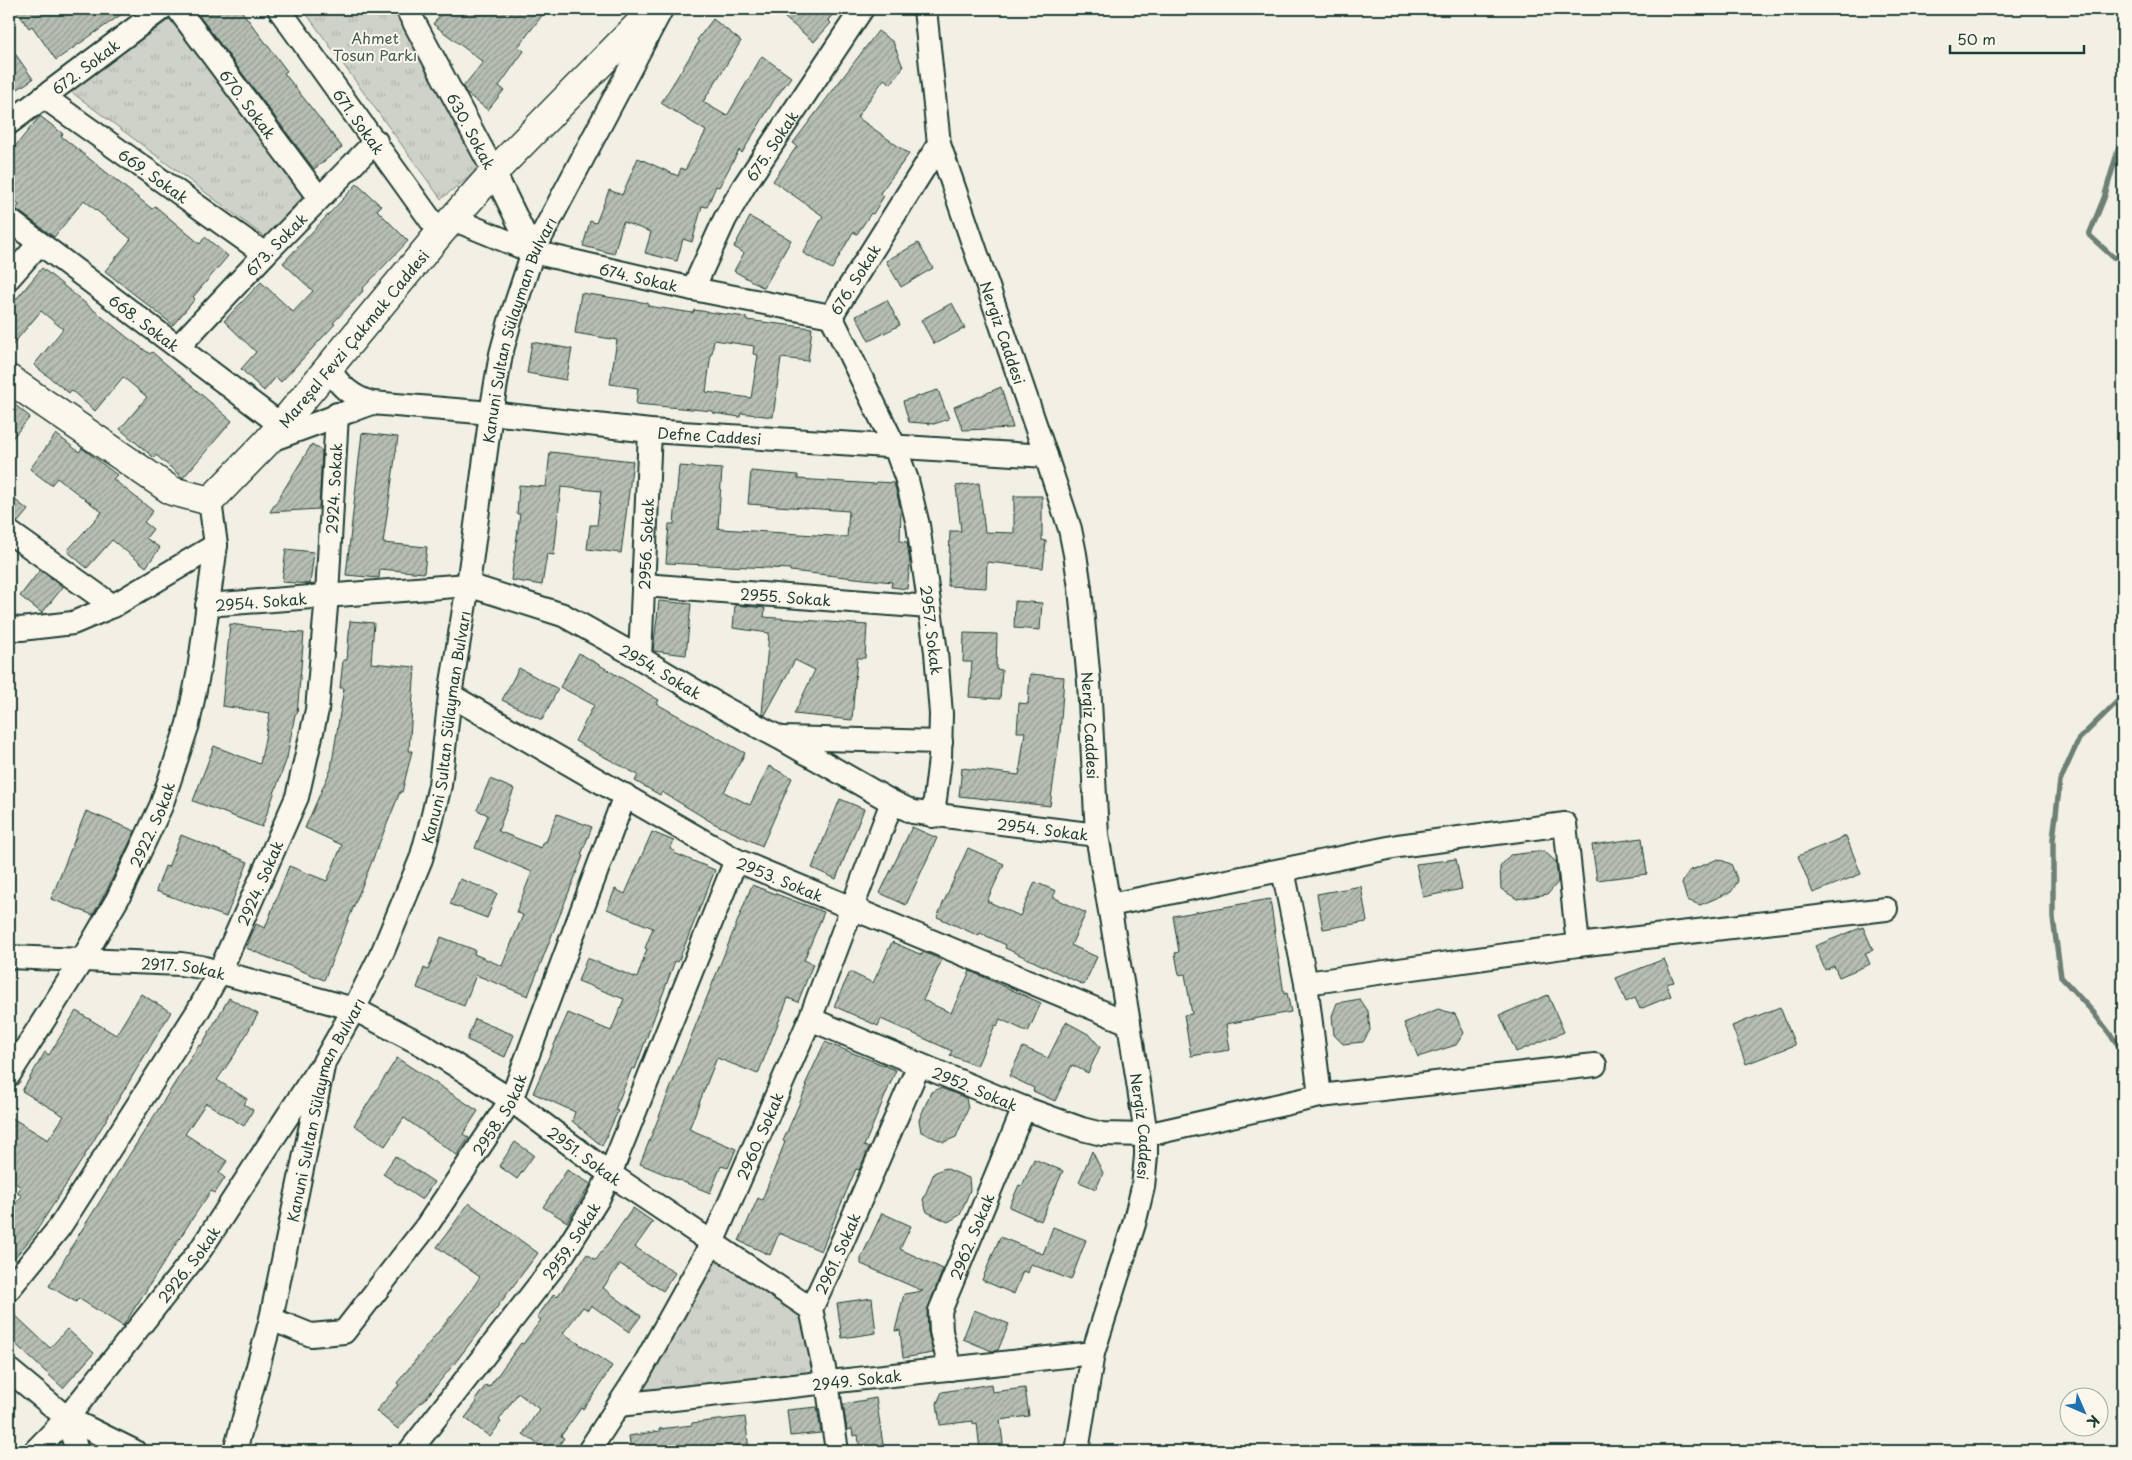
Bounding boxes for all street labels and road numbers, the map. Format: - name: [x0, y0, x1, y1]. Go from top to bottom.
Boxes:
- street label: 672. Sokak: [46, 33, 124, 99]
- street label: 670. Sokak: [215, 64, 282, 143]
- street label: 671. Sokak: [328, 84, 391, 159]
- street label: 630. Sokak: [442, 88, 502, 173]
- street label: 675. Sokak: [739, 105, 803, 185]
- street label: 669. Sokak: [114, 142, 194, 208]
- street label: 673. Sokak: [239, 206, 312, 280]
- street label: Kanuni Sultan Sülayman Bulvarı: [476, 212, 561, 445]
- street label: 676. Sokak: [823, 238, 886, 319]
- street label: Mareşal Fevzi Çakmak Caddesi: [273, 244, 434, 432]
- street label: 674. Sokak: [597, 256, 681, 297]
- street label: Nergiz Caddesi: [975, 278, 1032, 387]
- street label: 668. Sokak: [105, 288, 185, 357]
- street label: Defne Caddesi: [657, 420, 762, 450]
- street label: 2924. Sokak: [319, 442, 347, 535]
- street label: 2956. Sokak: [632, 497, 659, 591]
- street label: 2955. Sokak: [739, 581, 832, 611]
- street label: 2957. Sokak: [915, 584, 949, 677]
- street label: 2954. Sokak: [214, 586, 308, 616]
- street label: Kanuni Sultan Sülayman Bulvarı: [414, 609, 475, 846]
- street label: 2954. Sokak: [616, 637, 707, 704]
- street label: Nergiz Caddesi: [1077, 670, 1106, 780]
- street label: 2922. Sokak: [123, 778, 180, 871]
- street label: 2954. Sokak: [996, 811, 1090, 845]
- street label: 2924. Sokak: [230, 836, 288, 929]
- street label: 2953. Sokak: [733, 850, 827, 907]
- street label: 2917. Sokak: [140, 951, 229, 985]
- street label: Kanuni Sultan Sülayman Bulvarı: [280, 993, 370, 1224]
- street label: 2952. Sokak: [929, 1060, 1022, 1116]
- street label: 2958. Sokak: [466, 1070, 532, 1160]
- street label: Nergiz Caddesi: [1125, 1071, 1158, 1181]
- street label: 2960. Sokak: [730, 1088, 788, 1183]
- street label: 2951. Sokak: [543, 1120, 627, 1191]
- street label: 2962. Sokak: [943, 1189, 999, 1283]
- street label: 2959. Sokak: [536, 1197, 605, 1284]
- street label: 2961. Sokak: [808, 1208, 865, 1298]
- street label: 2926. Sokak: [151, 1221, 225, 1307]
- street label: 2949. Sokak: [811, 1363, 903, 1395]

